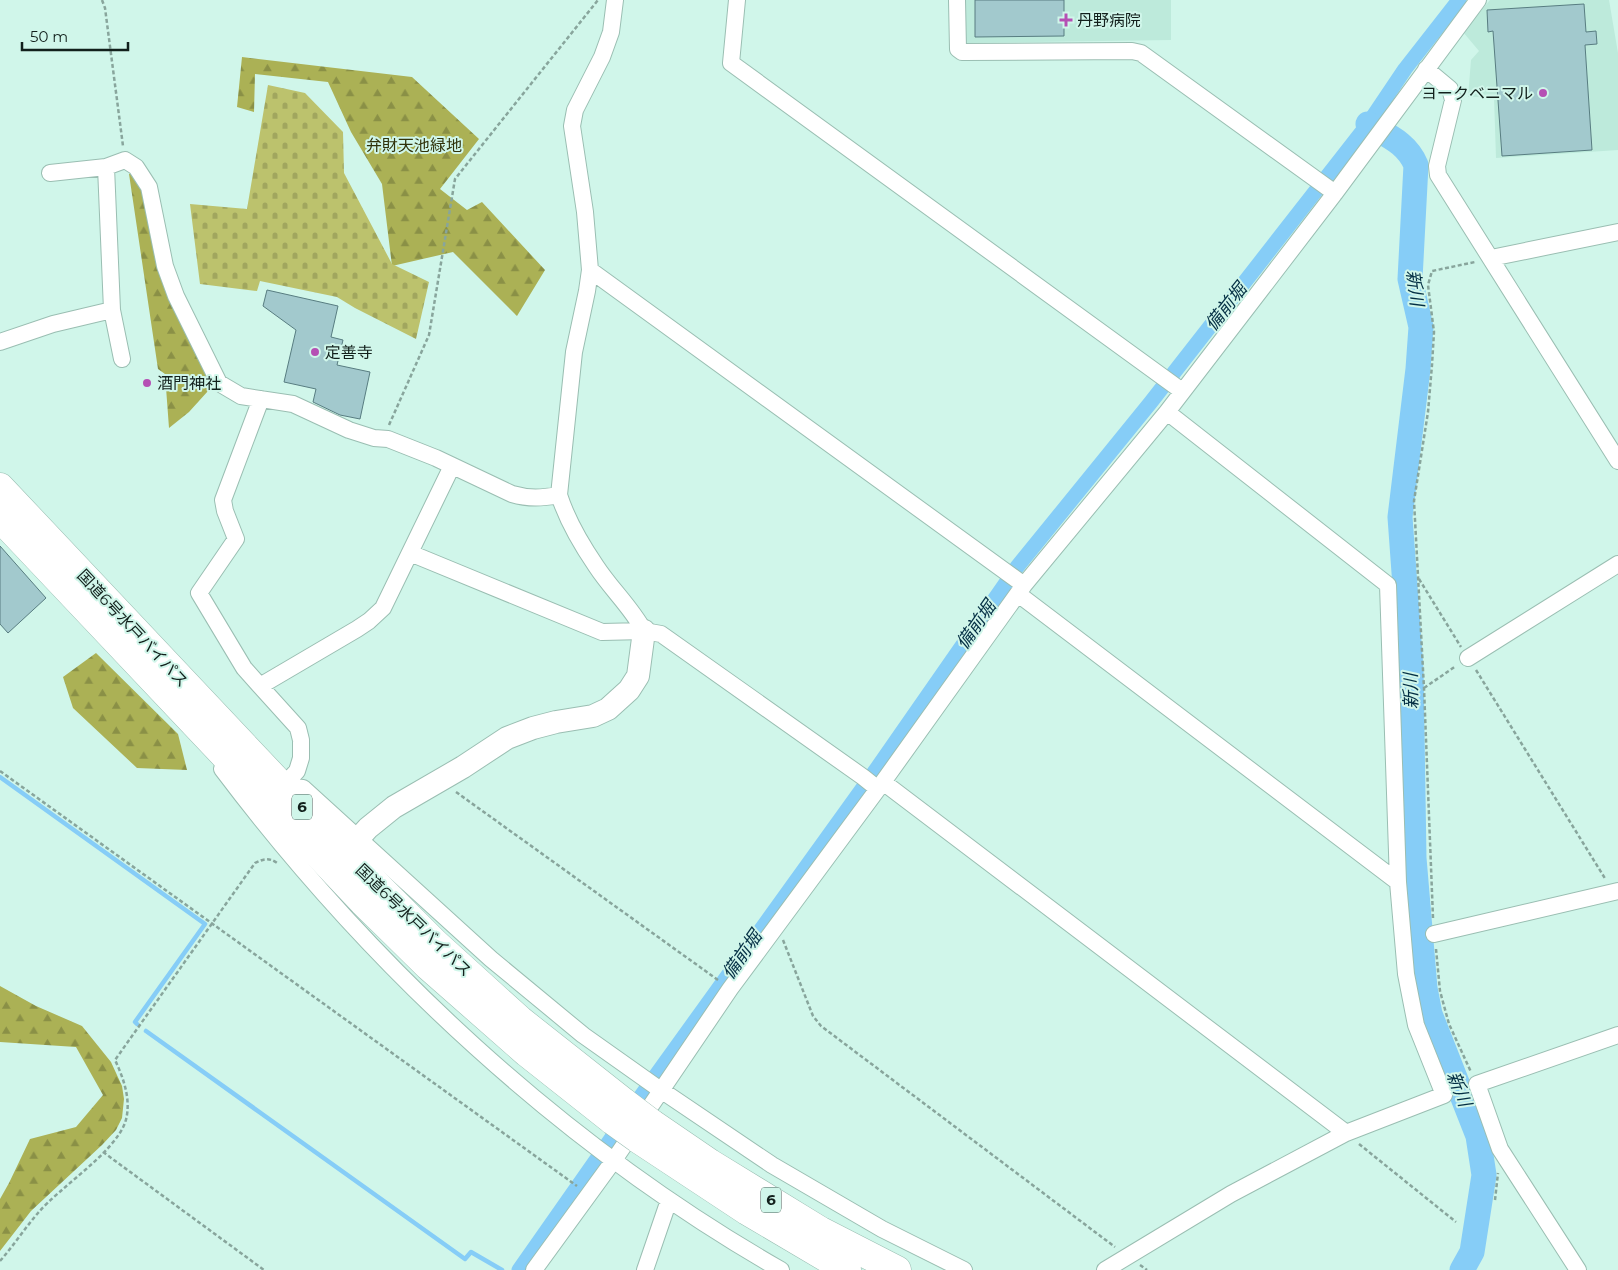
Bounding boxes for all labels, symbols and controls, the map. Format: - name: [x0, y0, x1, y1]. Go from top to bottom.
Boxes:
- place label: 丹野病院: [1077, 11, 1141, 30]
- marker: 丹野病院: [1059, 13, 1073, 27]
- scale bar: [22, 20, 129, 52]
- text: 50 m: [30, 27, 68, 46]
- place label: ヨークベニマル: [1421, 84, 1533, 103]
- marker: ヨークベニマル: [1537, 87, 1549, 99]
- park label: 弁財天池緑地: [366, 136, 462, 155]
- water label: 新川: [1402, 269, 1428, 309]
- water label: 備前堀: [1201, 277, 1253, 335]
- place label: 定善寺: [325, 343, 373, 362]
- marker: 定善寺: [309, 346, 321, 358]
- place label: 酒門神社: [157, 374, 221, 393]
- marker: 酒門神社: [141, 377, 153, 389]
- street label: 国道6号水戸バイパス: [73, 566, 192, 691]
- water label: 備前堀: [952, 594, 1002, 653]
- water label: 新川: [1400, 671, 1422, 709]
- road number: 6: [292, 794, 312, 820]
- street label: 国道6号水戸バイパス: [352, 860, 475, 980]
- water label: 備前堀: [718, 924, 768, 983]
- water label: 新川: [1442, 1068, 1477, 1112]
- road number: 6: [761, 1188, 781, 1212]

